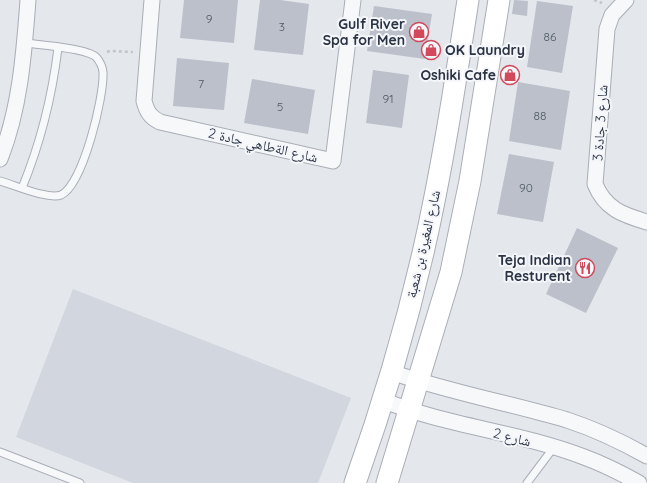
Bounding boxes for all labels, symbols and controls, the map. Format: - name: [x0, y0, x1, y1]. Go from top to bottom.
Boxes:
- house number: 9: [206, 11, 213, 26]
- place label: Gulf River Spa for Men: [323, 15, 405, 49]
- house number: 3: [279, 19, 285, 34]
- shop icon: Gulf River Spa for Men: [408, 21, 430, 43]
- house number: 86: [544, 29, 557, 44]
- shop icon: OK Laundry: [420, 39, 442, 61]
- place label: OK Laundry: [445, 41, 525, 59]
- shop icon: Oshiki Cafe: [499, 64, 521, 86]
- place label: Oshiki Cafe: [420, 66, 496, 84]
- house number: 7: [198, 76, 204, 91]
- street label: شارع 3 جادة 3: [588, 84, 613, 162]
- house number: 91: [382, 91, 394, 106]
- house number: 5: [277, 99, 283, 114]
- house number: 88: [534, 108, 546, 123]
- street label: شارع الةطاهي جادة 2: [206, 124, 320, 169]
- house number: 90: [519, 180, 533, 195]
- street label: شارع المغيرة بن شعبة: [402, 188, 445, 300]
- place label: Teja Indian Resturent: [498, 251, 571, 285]
- restaurant icon: Teja Indian Resturent: [574, 257, 596, 279]
- street label: شارع 2: [491, 424, 533, 451]

